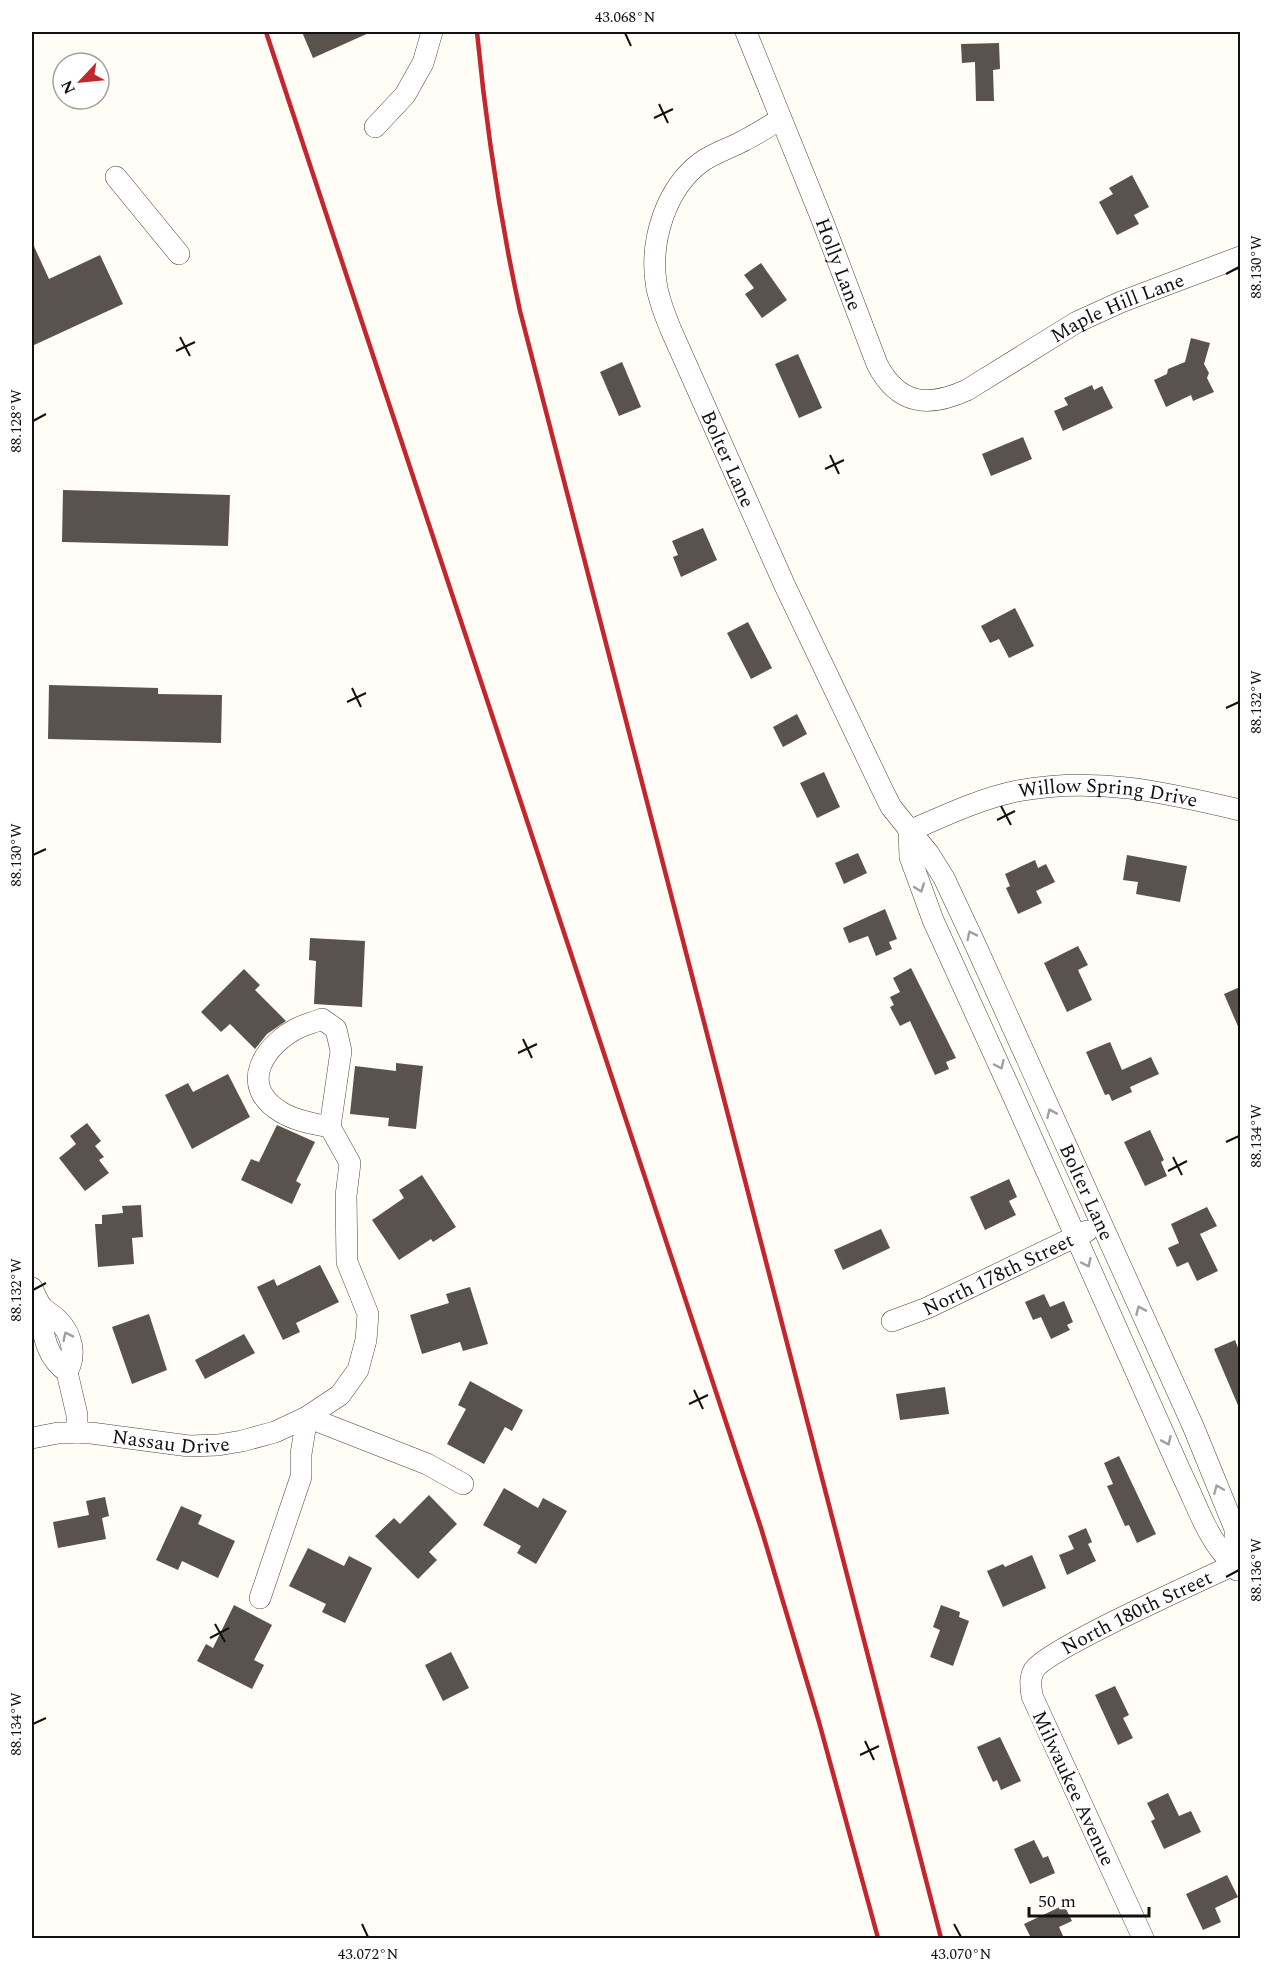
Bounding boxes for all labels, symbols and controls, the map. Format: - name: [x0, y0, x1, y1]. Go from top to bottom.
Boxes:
- text: 43.068°N: [595, 6, 655, 29]
- north arrow: [51, 51, 111, 111]
- text: N: [55, 76, 82, 98]
- street label: Holly Lane: [807, 214, 869, 315]
- text: 88.130°W: [1245, 235, 1268, 299]
- street label: Maple Hill Lane: [1045, 265, 1189, 351]
- text: 88.128°W: [5, 389, 28, 453]
- street label: Bolter Lane: [693, 406, 762, 513]
- text: 88.132°W: [1245, 670, 1268, 734]
- street label: Willow Spring Drive: [1016, 771, 1200, 816]
- text: 88.130°W: [5, 823, 28, 887]
- one-way arrow: [913, 881, 925, 892]
- one-way arrow: [967, 931, 979, 942]
- one-way arrow: [992, 1059, 1004, 1070]
- text: 88.134°W: [1245, 1104, 1268, 1168]
- one-way arrow: [1047, 1109, 1059, 1120]
- street label: Bolter Lane: [1051, 1139, 1121, 1246]
- street label: North 178th Street: [918, 1226, 1079, 1324]
- one-way arrow: [1080, 1256, 1092, 1267]
- text: 88.132°W: [5, 1258, 28, 1322]
- one-way arrow: [1135, 1306, 1147, 1317]
- one-way arrow: [63, 1331, 75, 1342]
- street label: Nassau Drive: [110, 1422, 232, 1463]
- one-way arrow: [1160, 1434, 1172, 1445]
- one-way arrow: [1213, 1484, 1225, 1495]
- text: 88.136°W: [1245, 1538, 1268, 1602]
- street label: North 180th Street: [1056, 1563, 1217, 1663]
- text: 88.134°W: [5, 1692, 28, 1756]
- street label: Milwaukee Avenue: [1024, 1706, 1122, 1871]
- scale bar: [1029, 1880, 1149, 1918]
- text: 50 m: [1038, 1888, 1076, 1915]
- text: 43.072°N: [338, 1943, 398, 1966]
- text: 43.070°N: [931, 1943, 991, 1966]

